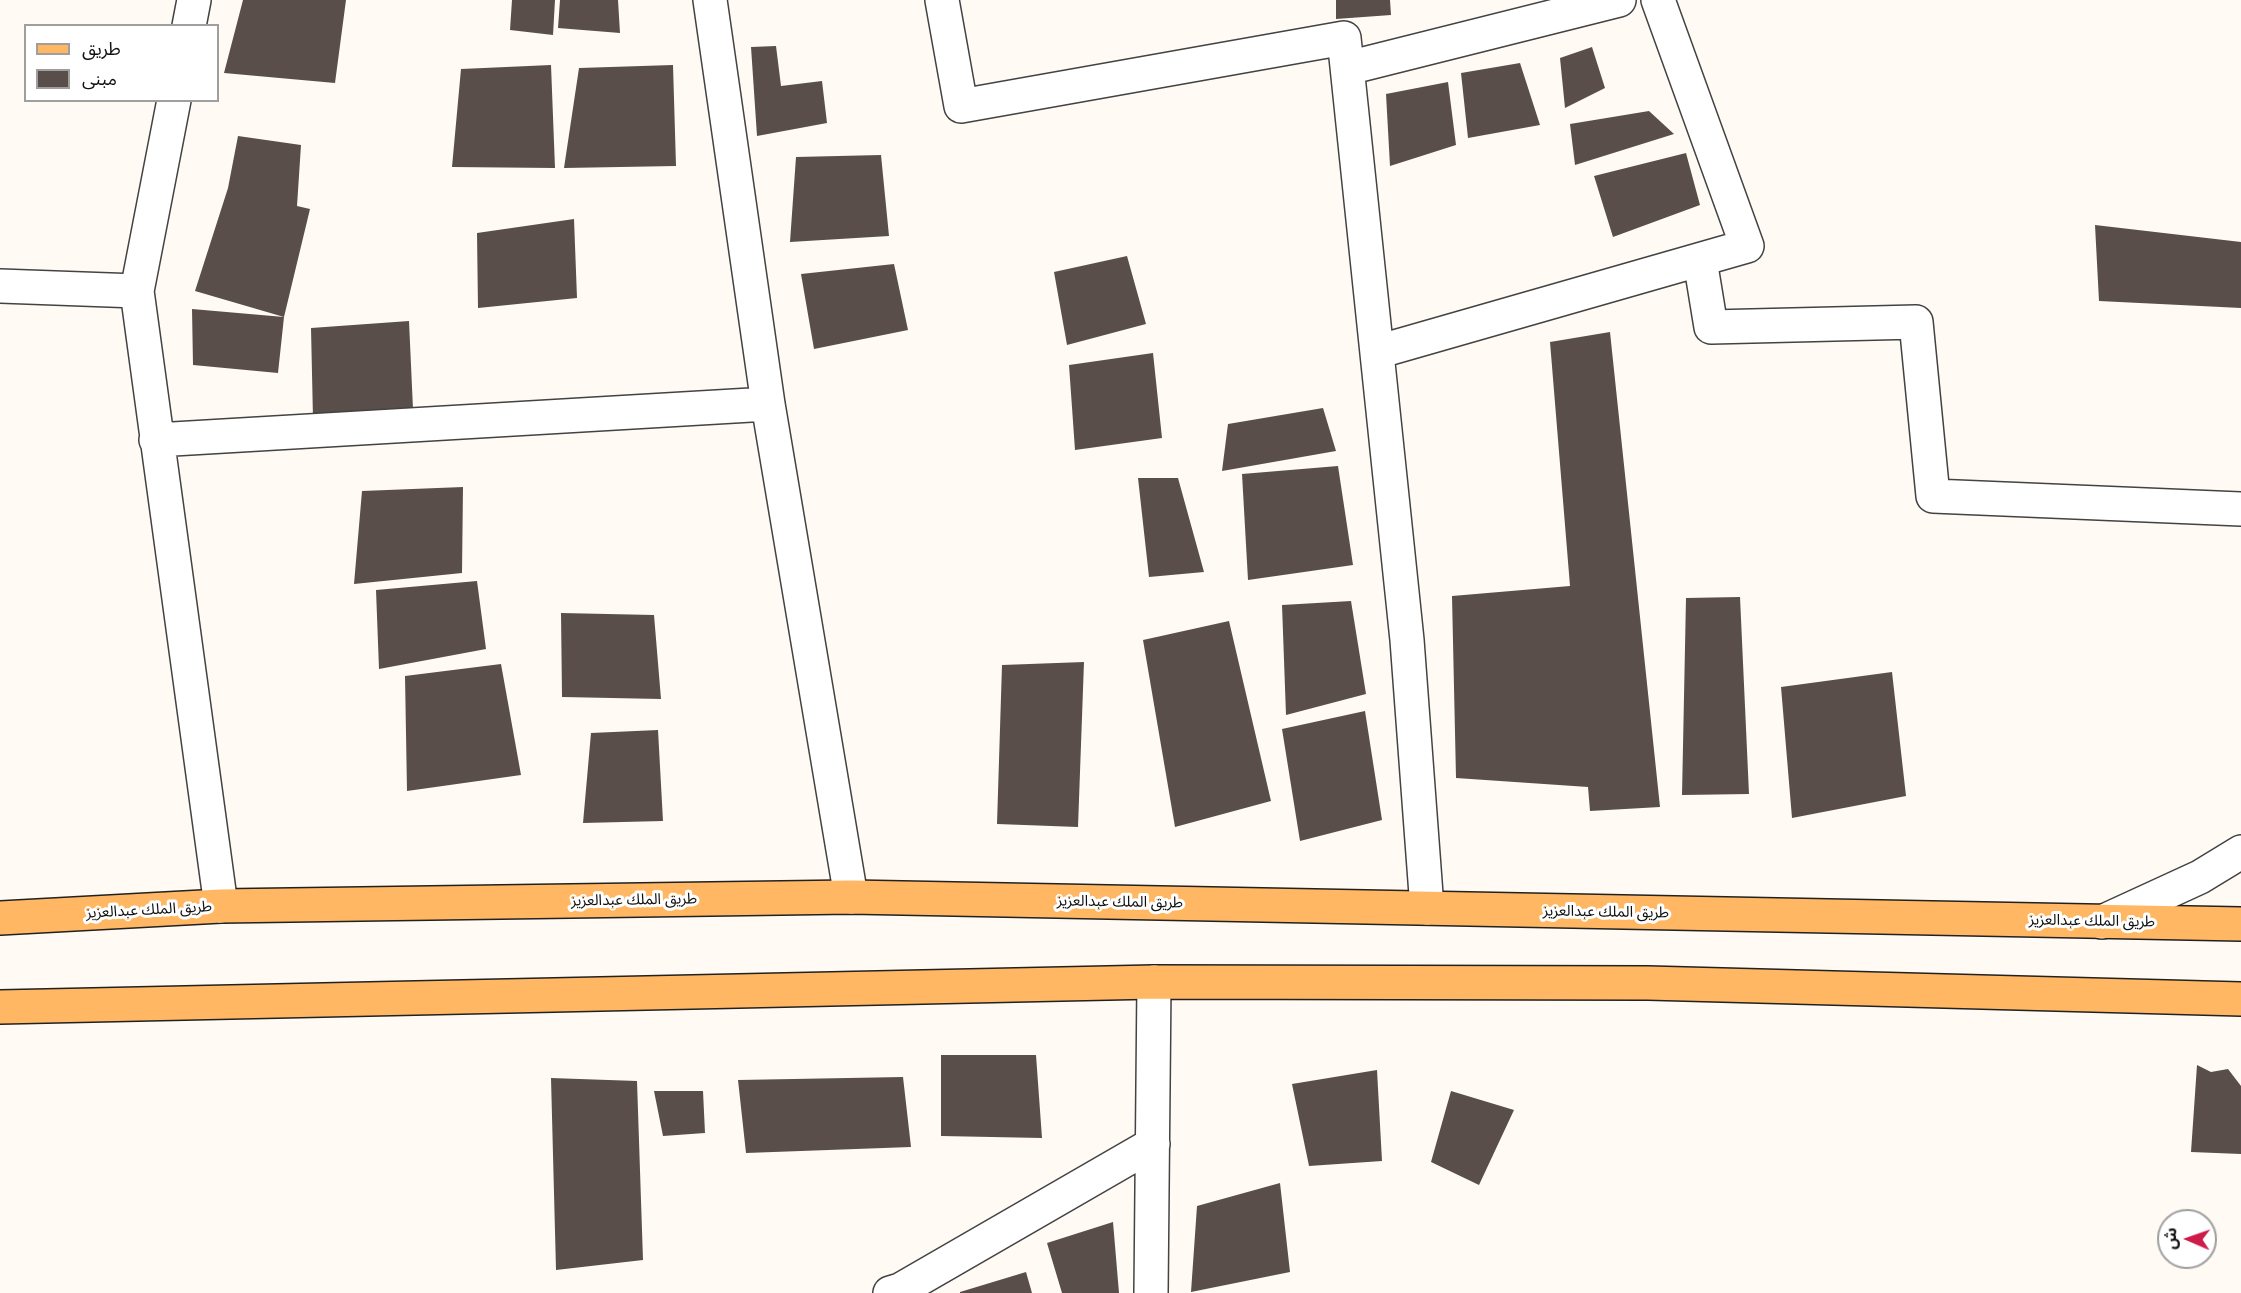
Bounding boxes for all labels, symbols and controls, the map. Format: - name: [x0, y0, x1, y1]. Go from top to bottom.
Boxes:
- legend: [24, 24, 219, 102]
- text: طريق: [82, 38, 121, 59]
- text: مبنى: [82, 68, 117, 89]
- street label: طريق الملك عبدالعزيز: [571, 890, 697, 910]
- street label: طريق الملك عبدالعزيز: [1057, 892, 1183, 912]
- street label: طريق الملك عبدالعزيز: [86, 898, 212, 922]
- street label: طريق الملك عبدالعزيز: [1543, 902, 1669, 922]
- street label: طريق الملك عبدالعزيز: [2029, 911, 2155, 931]
- north arrow: [2157, 1209, 2217, 1269]
- text: ش: [2161, 1227, 2180, 1250]

